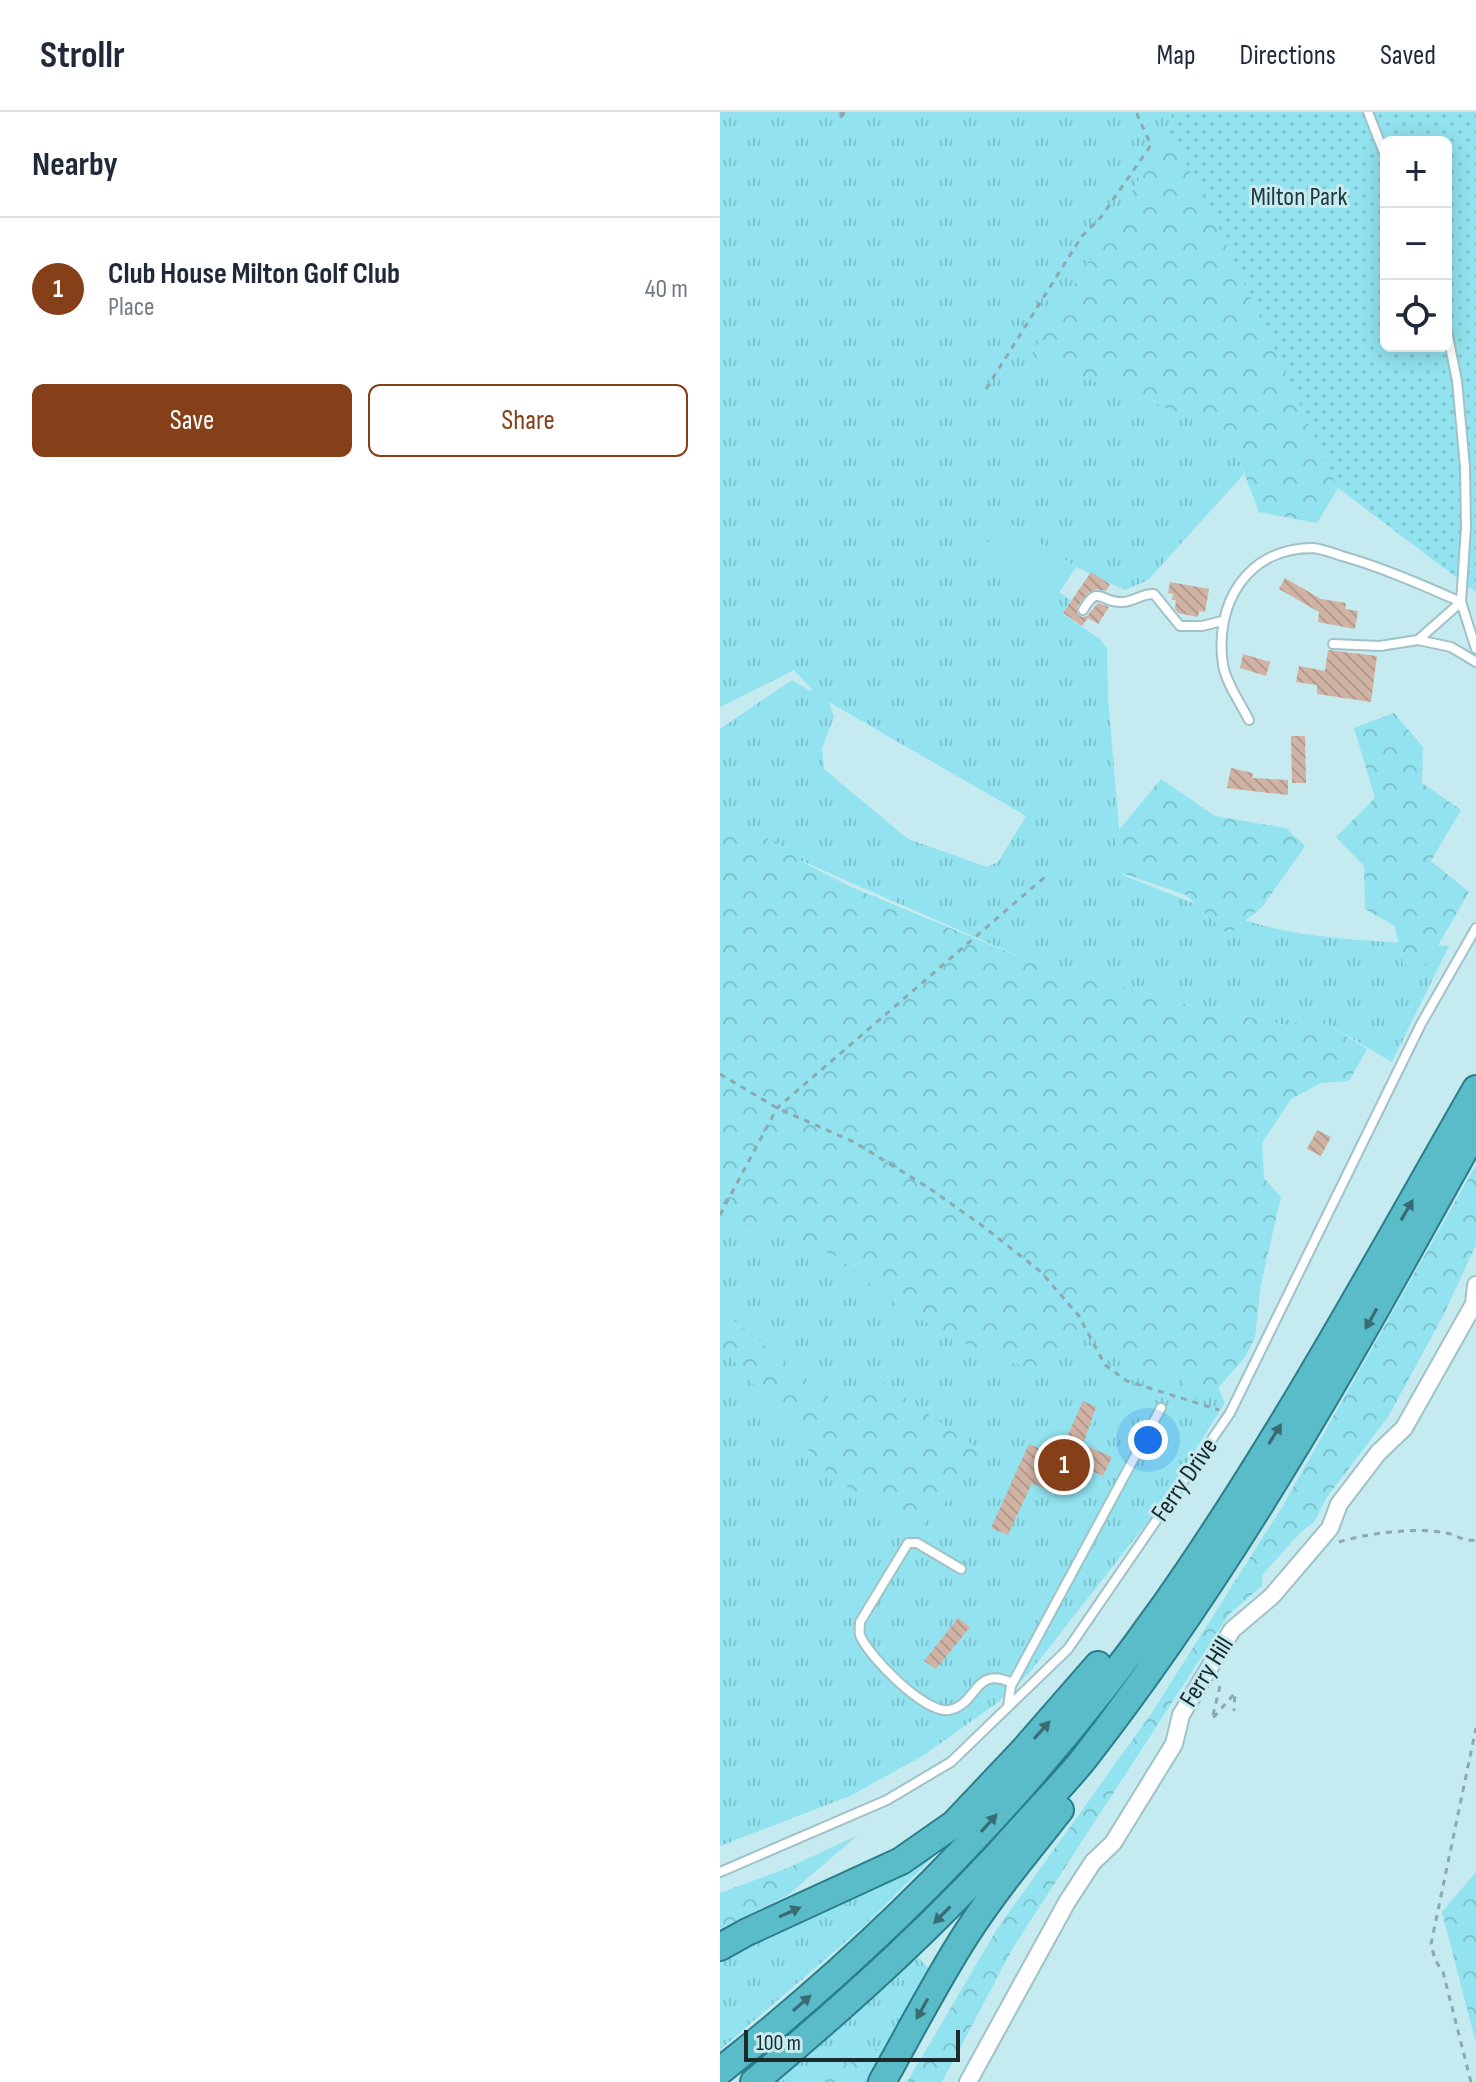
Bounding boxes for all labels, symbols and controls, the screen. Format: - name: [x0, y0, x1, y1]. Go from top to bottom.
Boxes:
- text: Strollr: [40, 33, 125, 78]
- text: Map: [1157, 39, 1196, 72]
- text: Directions: [1240, 39, 1336, 72]
- text: Saved: [1380, 39, 1436, 72]
- map controls: [1380, 136, 1452, 352]
- button: +: [1380, 136, 1452, 208]
- text: Nearby: [32, 144, 118, 185]
- park label: Milton Park: [1251, 182, 1348, 213]
- button: −: [1380, 208, 1452, 280]
- text: Club House Milton Golf Club: [108, 256, 400, 292]
- text: 1: [53, 274, 63, 305]
- text: 40 m: [645, 274, 688, 305]
- button: locate: [1380, 280, 1452, 352]
- text: Place: [108, 292, 155, 323]
- button: Save: [32, 384, 352, 457]
- button: Share: [368, 384, 688, 457]
- one-way arrow: [1400, 1199, 1414, 1221]
- one-way arrow: [1364, 1308, 1377, 1331]
- your location: [1128, 1420, 1168, 1460]
- one-way arrow: [1268, 1423, 1282, 1445]
- street label: Ferry Drive: [1145, 1432, 1225, 1528]
- pin: 1: [1038, 1435, 1090, 1495]
- street label: Ferry Hill: [1173, 1631, 1241, 1713]
- one-way arrow: [1033, 1720, 1051, 1740]
- one-way arrow: [980, 1814, 997, 1834]
- one-way arrow: [778, 1905, 801, 1919]
- one-way arrow: [933, 1905, 952, 1924]
- one-way arrow: [792, 1995, 811, 2013]
- one-way arrow: [915, 1998, 929, 2020]
- scale bar: [744, 2026, 960, 2062]
- text: 100 m: [756, 2030, 801, 2057]

